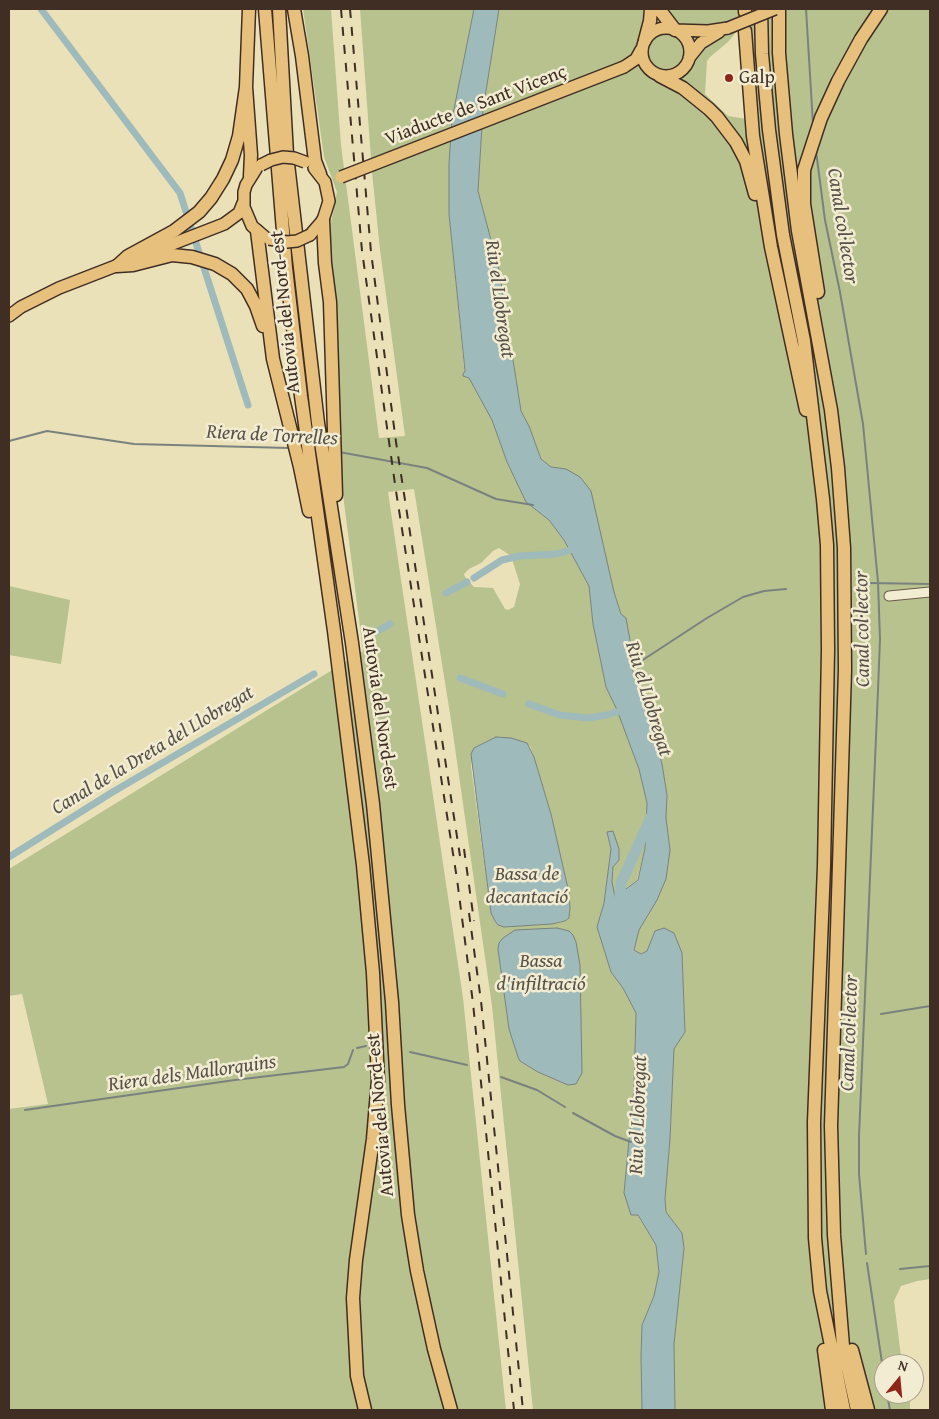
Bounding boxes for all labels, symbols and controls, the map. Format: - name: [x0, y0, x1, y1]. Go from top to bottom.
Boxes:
- street label: Viaducte de Sant Vicenç: [382, 61, 570, 151]
- place label: Galp: [739, 67, 775, 89]
- marker: Galp: [723, 72, 735, 84]
- water label: Canal col·lector: [821, 167, 863, 285]
- street label: Autovia del Nord-est: [266, 229, 306, 395]
- water label: Riu el Llobregat: [479, 238, 519, 360]
- water label: Riera de Torrelles: [206, 421, 338, 451]
- water label: Canal col·lector: [850, 571, 876, 687]
- street label: Autovia del Nord-est: [356, 625, 402, 791]
- water label: Riu el Llobregat: [619, 639, 677, 759]
- water label: Canal de la Dreta del Llobregat: [48, 681, 258, 821]
- water label: Bassa de decantació: [486, 863, 568, 910]
- water label: Bassa d'infiltració: [496, 950, 586, 997]
- water label: Canal col·lector: [836, 974, 864, 1092]
- street label: Autovia del Nord-est: [362, 1032, 400, 1198]
- water label: Riera dels Mallorquins: [107, 1050, 277, 1098]
- water label: Riu el Llobregat: [625, 1055, 653, 1175]
- north arrow: [874, 1354, 924, 1404]
- text: N: [896, 1355, 910, 1377]

